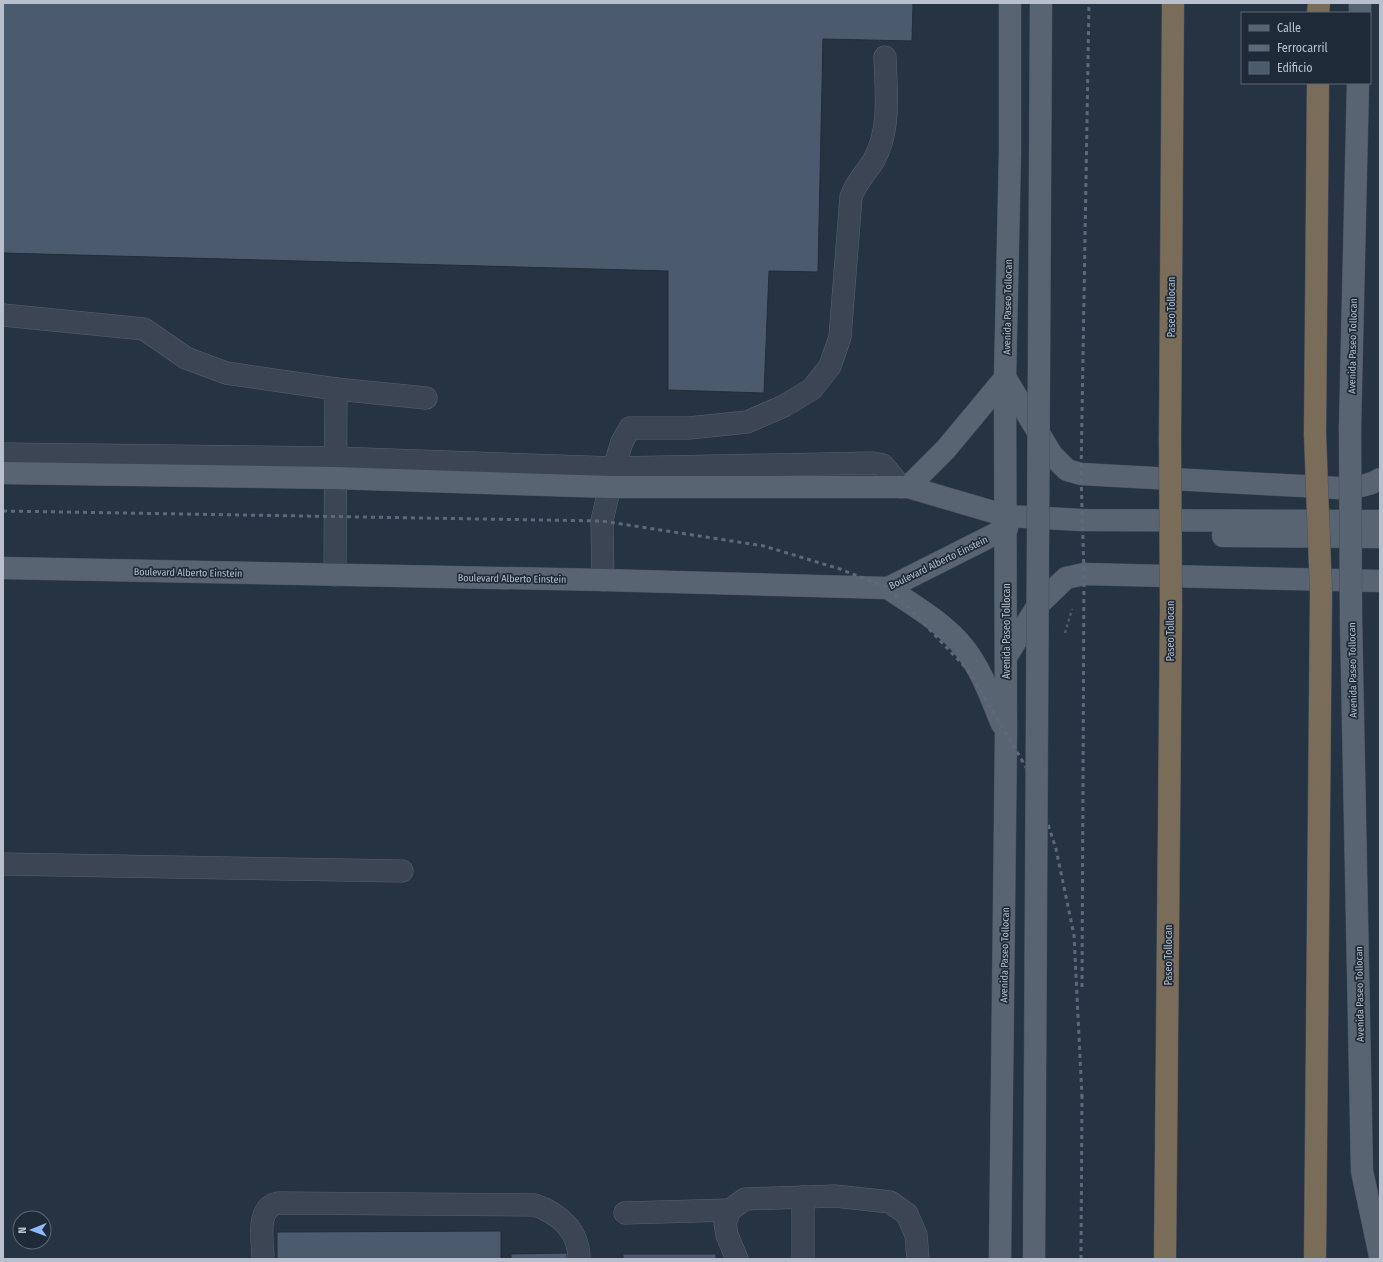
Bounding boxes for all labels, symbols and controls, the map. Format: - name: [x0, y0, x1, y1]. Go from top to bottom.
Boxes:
- legend: [1241, 12, 1371, 84]
- text: Calle: [1277, 21, 1301, 35]
- text: Ferrocarril: [1277, 41, 1328, 55]
- text: Edificio: [1277, 61, 1313, 75]
- street label: Avenida Paseo Tollocan: [1001, 259, 1015, 355]
- street label: Paseo Tollocan: [1166, 277, 1178, 337]
- street label: Avenida Paseo Tollocan: [1346, 298, 1360, 394]
- street label: Boulevard Alberto Einstein: [887, 534, 990, 592]
- street label: Boulevard Alberto Einstein: [134, 566, 242, 580]
- street label: Boulevard Alberto Einstein: [458, 572, 566, 586]
- street label: Avenida Paseo Tollocan: [1001, 583, 1013, 679]
- street label: Paseo Tollocan: [1165, 601, 1177, 661]
- street label: Avenida Paseo Tollocan: [1346, 622, 1360, 718]
- street label: Avenida Paseo Tollocan: [998, 907, 1012, 1003]
- street label: Paseo Tollocan: [1163, 925, 1175, 985]
- street label: Avenida Paseo Tollocan: [1353, 946, 1367, 1042]
- north arrow: [12, 1210, 52, 1250]
- text: N: [16, 1227, 29, 1234]

